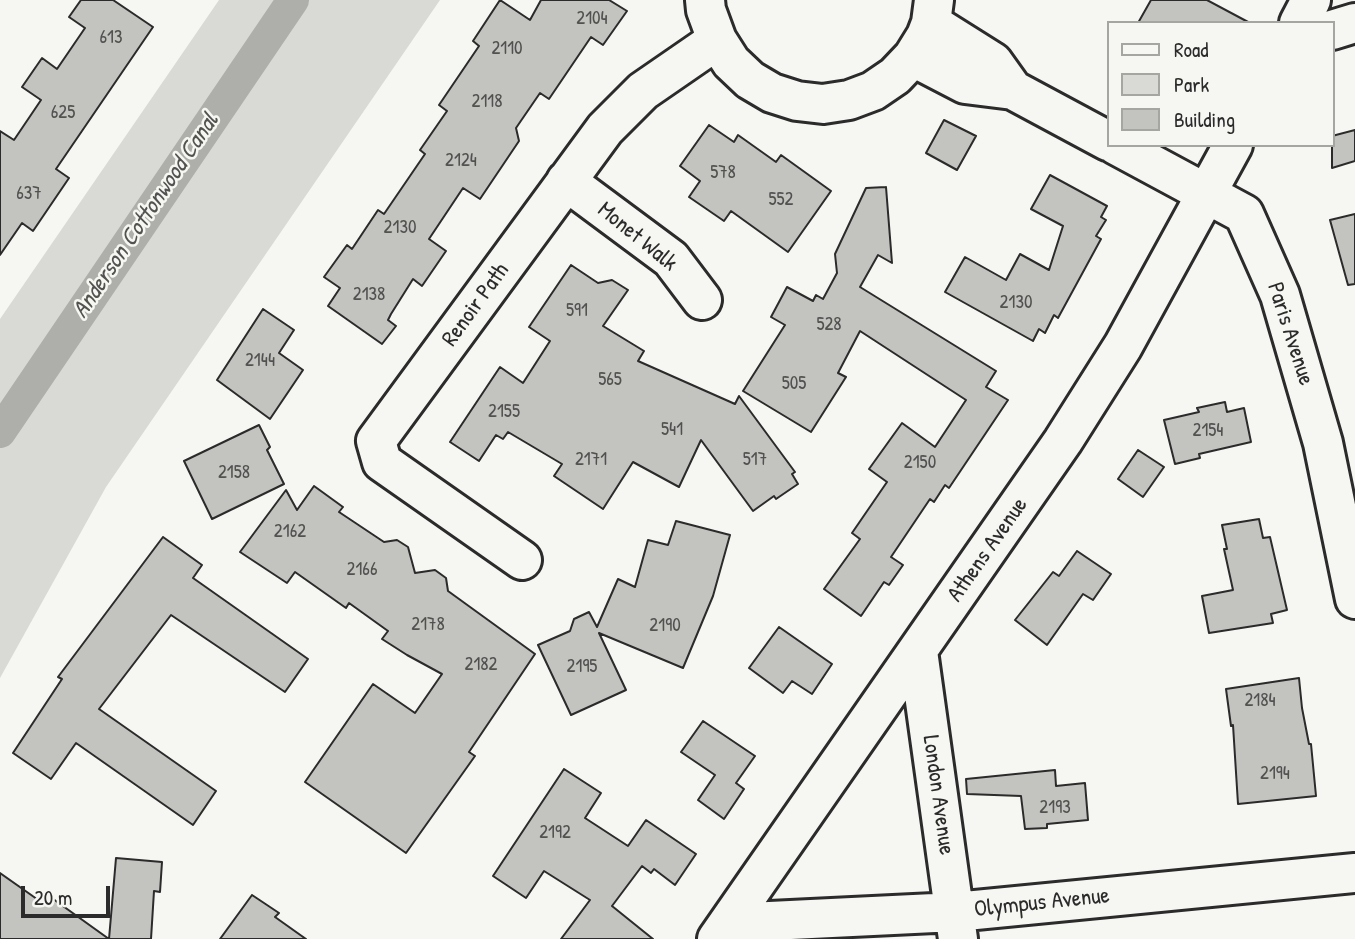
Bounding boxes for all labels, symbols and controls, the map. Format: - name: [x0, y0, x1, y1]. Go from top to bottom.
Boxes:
- house number: 2104: [576, 8, 608, 30]
- legend: [1106, 21, 1334, 147]
- house number: 613: [100, 27, 122, 49]
- text: Road: [1174, 35, 1208, 64]
- house number: 2110: [491, 38, 523, 60]
- text: Park: [1174, 70, 1209, 99]
- house number: 2118: [472, 91, 502, 113]
- house number: 625: [51, 102, 75, 124]
- text: Building: [1174, 105, 1235, 134]
- water label: Anderson Cottonwood Canal: [67, 108, 225, 324]
- house number: 2124: [445, 150, 477, 172]
- house number: 578: [710, 162, 736, 184]
- house number: 637: [16, 183, 42, 205]
- house number: 552: [769, 189, 793, 211]
- street label: Monet Walk: [592, 197, 682, 277]
- house number: 2130: [384, 217, 416, 239]
- street label: Renoir Path: [437, 258, 515, 352]
- street label: Paris Avenue: [1260, 279, 1320, 389]
- house number: 2138: [353, 284, 385, 306]
- house number: 2130: [1000, 292, 1032, 314]
- house number: 591: [566, 300, 588, 322]
- house number: 528: [816, 314, 842, 336]
- house number: 2144: [245, 350, 275, 372]
- house number: 565: [598, 369, 622, 391]
- house number: 505: [782, 373, 806, 395]
- house number: 2155: [488, 401, 520, 423]
- house number: 541: [661, 419, 683, 441]
- house number: 2154: [1193, 420, 1223, 442]
- house number: 2171: [575, 449, 607, 471]
- house number: 517: [743, 449, 767, 471]
- house number: 2150: [904, 452, 936, 474]
- house number: 2158: [218, 462, 250, 484]
- street label: Athens Avenue: [942, 493, 1034, 607]
- house number: 2162: [274, 521, 306, 543]
- house number: 2166: [347, 559, 377, 581]
- house number: 2178: [411, 614, 445, 636]
- house number: 2190: [649, 615, 681, 637]
- house number: 2182: [465, 654, 497, 676]
- house number: 2195: [567, 656, 597, 678]
- house number: 2184: [1244, 690, 1276, 712]
- street label: London Avenue: [916, 733, 960, 857]
- house number: 2194: [1260, 763, 1290, 785]
- house number: 2193: [1039, 797, 1071, 819]
- house number: 2192: [539, 822, 571, 844]
- scale bar: [24, 872, 114, 916]
- street label: Olympus Avenue: [973, 882, 1111, 924]
- text: 20 m: [34, 883, 72, 912]

